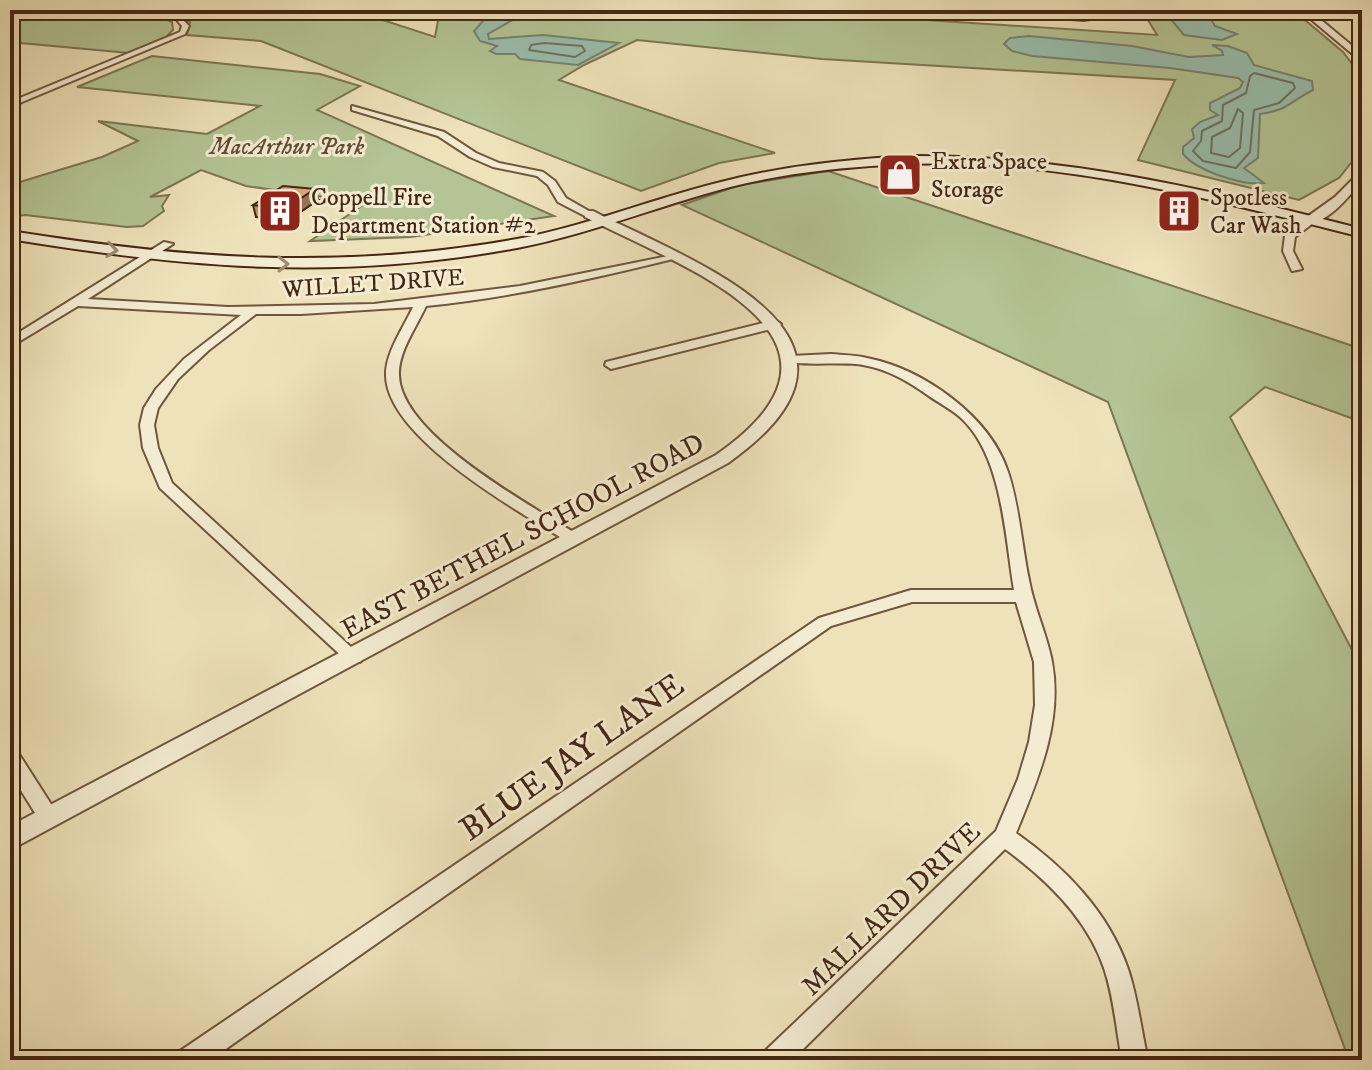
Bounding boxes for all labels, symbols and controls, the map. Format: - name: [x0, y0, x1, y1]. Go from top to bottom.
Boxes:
- park label: MacArthur Park: [208, 132, 364, 162]
- place label: Extra Space Storage: [931, 147, 1047, 205]
- shop icon: Extra Space Storage: [876, 151, 924, 199]
- place label: Coppell Fire Department Station #2: [311, 183, 536, 241]
- place label: Spotless Car Wash: [1210, 183, 1302, 241]
- building icon: Coppell Fire Department Station #2: [256, 187, 304, 235]
- building icon: Spotless Car Wash: [1155, 187, 1203, 235]
- one-way arrow: [106, 241, 119, 258]
- one-way arrow: [277, 255, 290, 273]
- street label: WILLET DRIVE: [280, 263, 465, 305]
- street label: EAST BETHEL SCHOOL ROAD: [335, 425, 710, 647]
- street label: BLUE JAY LANE: [452, 665, 693, 851]
- street label: MALLARD DRIVE: [794, 815, 988, 1004]

